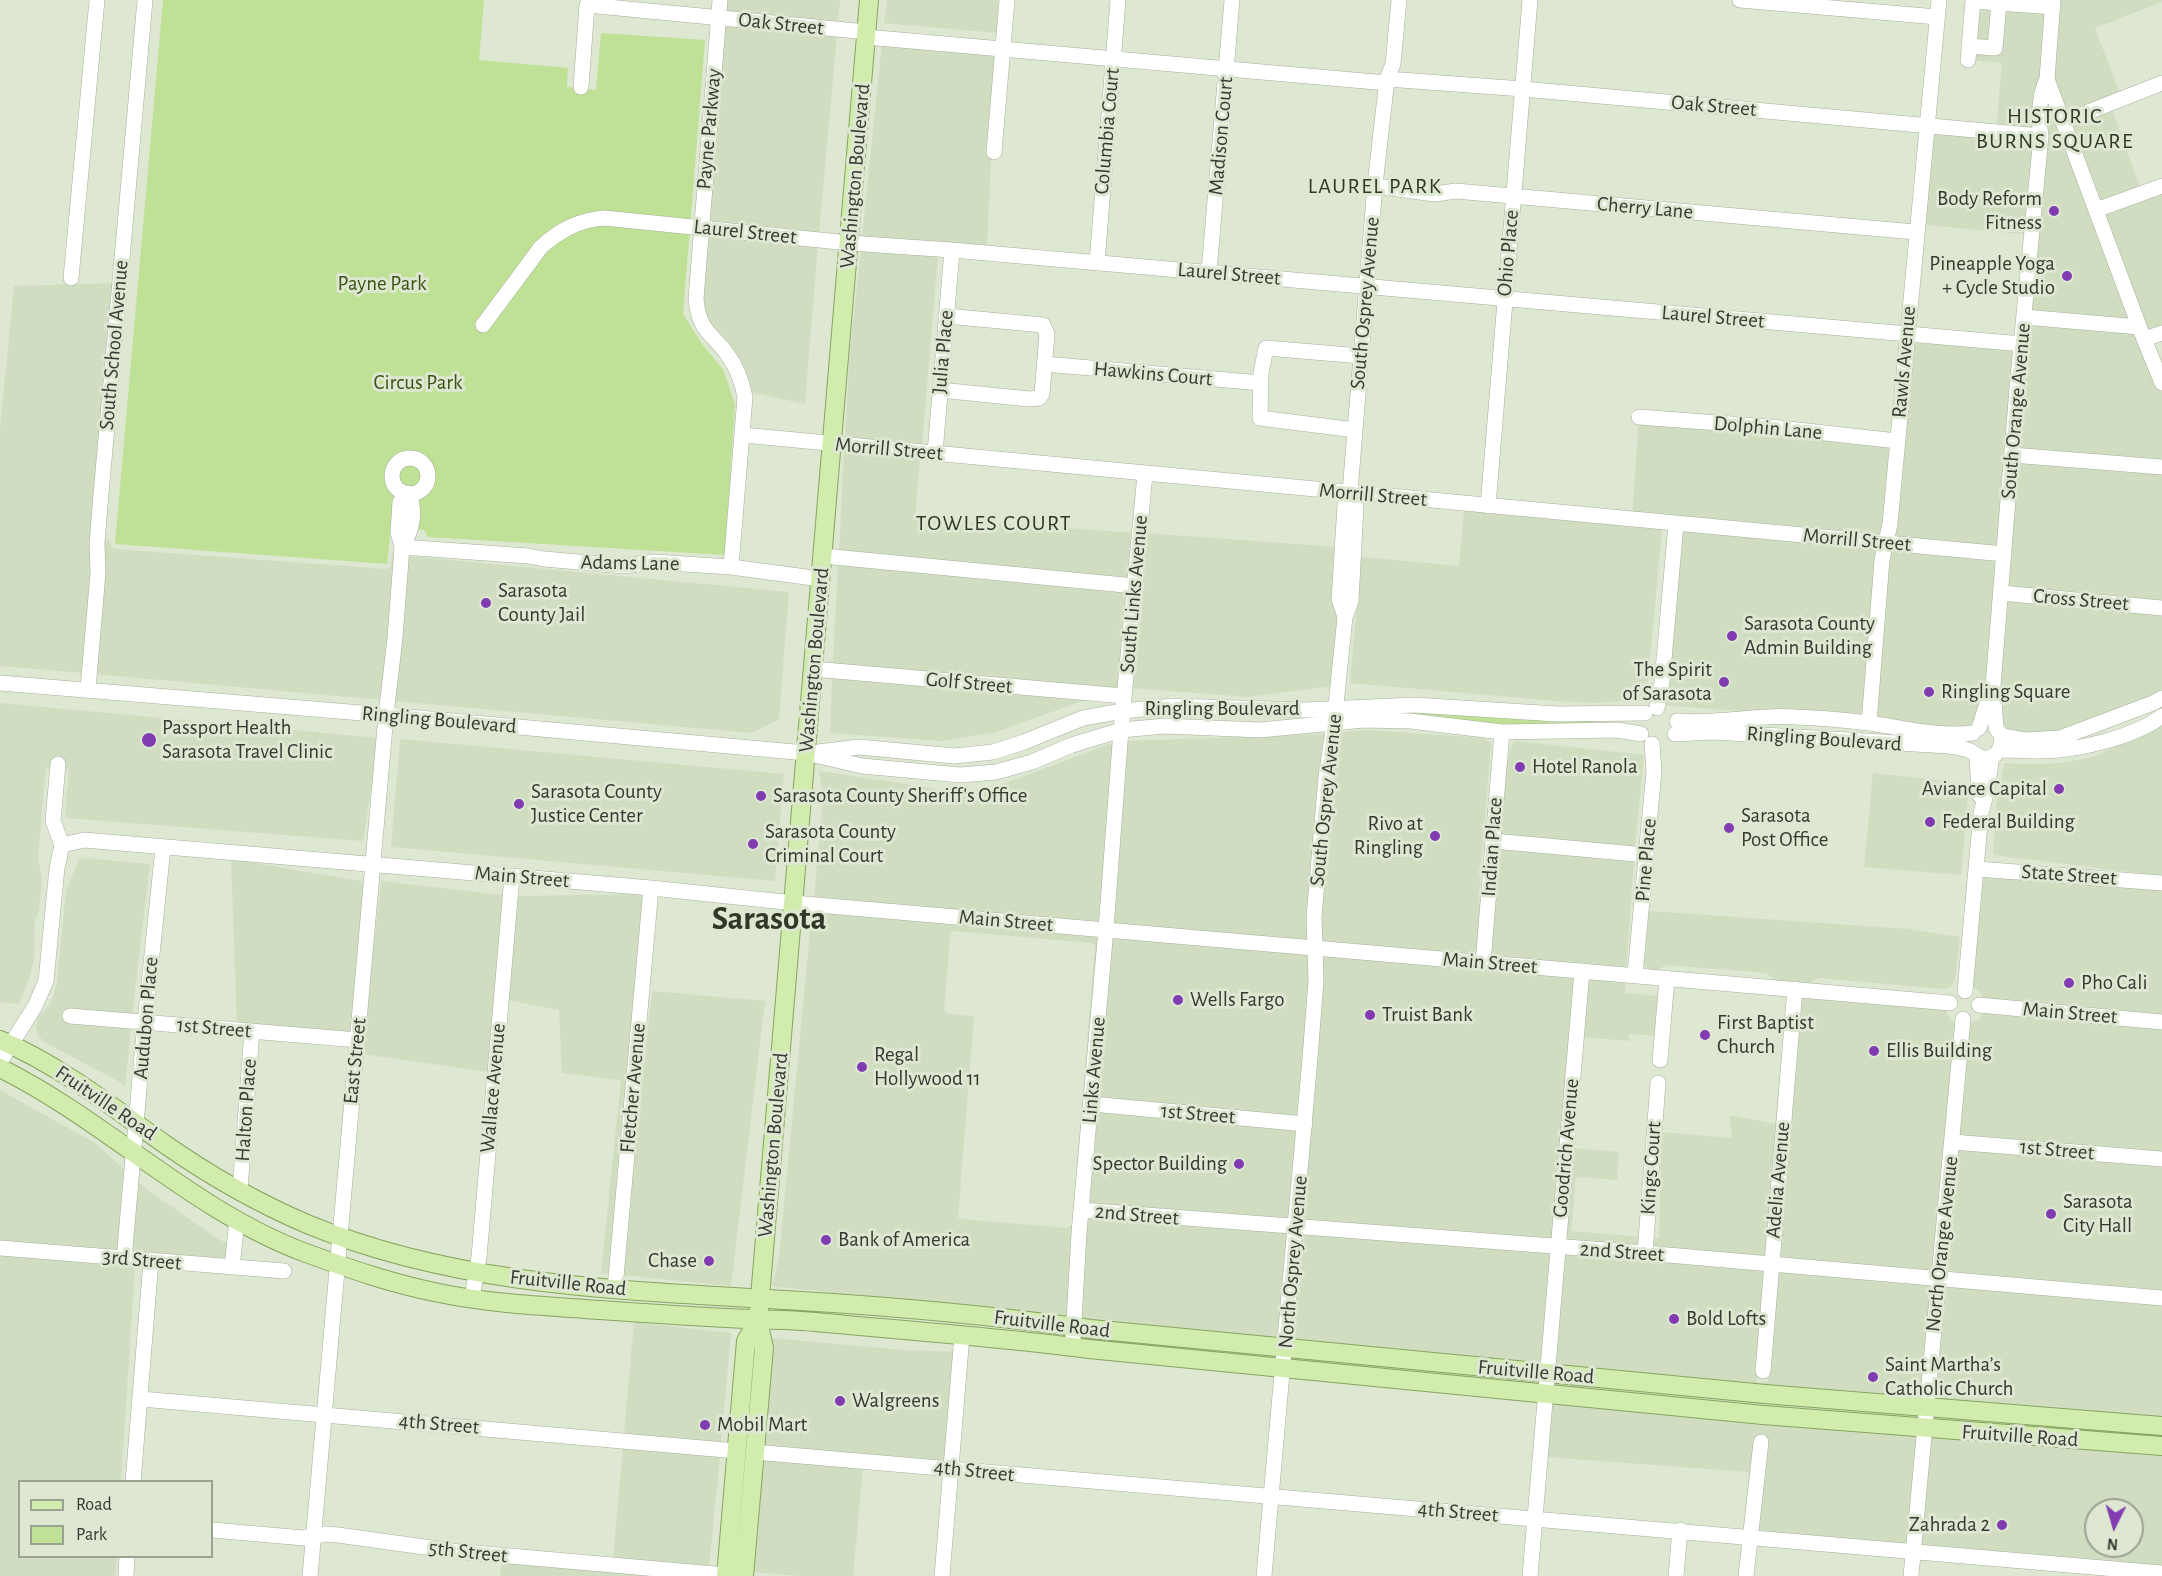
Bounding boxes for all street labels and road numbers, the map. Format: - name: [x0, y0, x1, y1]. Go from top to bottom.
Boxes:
- street label: Oak Street: [737, 7, 825, 41]
- street label: Columbia Court: [1089, 67, 1125, 195]
- street label: Payne Parkway: [691, 68, 727, 190]
- street label: Madison Court: [1203, 76, 1239, 196]
- street label: Washington Boulevard: [834, 82, 876, 270]
- street label: Oak Street: [1670, 90, 1758, 122]
- street label: Cherry Lane: [1596, 191, 1694, 225]
- street label: Ohio Place: [1492, 209, 1524, 297]
- street label: Laurel Street: [692, 214, 798, 250]
- street label: South Osprey Avenue: [1345, 216, 1385, 390]
- street label: Laurel Street: [1176, 257, 1282, 291]
- street label: South School Avenue: [94, 259, 134, 431]
- street label: Laurel Street: [1660, 300, 1766, 334]
- street label: Rawls Avenue: [1887, 305, 1921, 419]
- street label: Julia Place: [927, 309, 959, 395]
- street label: South Orange Avenue: [1996, 322, 2036, 500]
- street label: Hawkins Court: [1093, 356, 1213, 392]
- street label: Dolphin Lane: [1713, 411, 1823, 445]
- street label: Morrill Street: [834, 432, 944, 466]
- street label: Morrill Street: [1318, 478, 1428, 512]
- street label: South Links Avenue: [1115, 514, 1153, 674]
- street label: Morrill Street: [1802, 523, 1912, 557]
- street label: Adams Lane: [580, 550, 680, 576]
- street label: Washington Boulevard: [793, 566, 835, 754]
- street label: Cross Street: [2032, 583, 2130, 617]
- street label: Golf Street: [925, 667, 1013, 699]
- street label: Ringling Boulevard: [1144, 696, 1300, 722]
- street label: Ringling Boulevard: [361, 701, 517, 739]
- street label: South Osprey Avenue: [1304, 713, 1348, 887]
- street label: Ringling Boulevard: [1746, 721, 1902, 757]
- street label: Indian Place: [1476, 796, 1508, 898]
- street label: Pine Place: [1630, 817, 1662, 903]
- street label: State Street: [2021, 859, 2117, 891]
- street label: Main Street: [474, 860, 570, 894]
- street label: Main Street: [958, 904, 1054, 938]
- street label: Main Street: [1442, 946, 1538, 980]
- street label: Audubon Place: [128, 956, 164, 1080]
- street label: Main Street: [2022, 996, 2118, 1030]
- street label: 1st Street: [176, 1012, 252, 1044]
- street label: Links Avenue: [1077, 1016, 1111, 1124]
- street label: East Street: [338, 1017, 372, 1105]
- street label: Wallace Avenue: [475, 1022, 511, 1154]
- street label: Fletcher Avenue: [615, 1022, 651, 1154]
- street label: Washington Boulevard: [752, 1051, 794, 1239]
- street label: Halton Place: [230, 1058, 262, 1162]
- street label: Fruitville Road: [51, 1060, 161, 1146]
- street label: Goodrich Avenue: [1547, 1078, 1585, 1218]
- street label: 1st Street: [1160, 1098, 1236, 1130]
- street label: Kings Court: [1635, 1120, 1667, 1216]
- street label: Adelia Avenue: [1760, 1121, 1796, 1239]
- street label: 1st Street: [2019, 1134, 2095, 1166]
- street label: North Orange Avenue: [1920, 1155, 1964, 1333]
- street label: North Osprey Avenue: [1273, 1174, 1313, 1350]
- street label: 2nd Street: [1094, 1199, 1180, 1231]
- street label: 2nd Street: [1579, 1236, 1665, 1268]
- street label: 3rd Street: [101, 1244, 183, 1276]
- street label: Fruitville Road: [509, 1264, 627, 1302]
- street label: Fruitville Road: [992, 1304, 1112, 1344]
- street label: Fruitville Road: [1477, 1354, 1595, 1390]
- street label: 4th Street: [398, 1408, 480, 1440]
- street label: Fruitville Road: [1961, 1419, 2079, 1453]
- street label: 4th Street: [933, 1454, 1015, 1488]
- street label: 4th Street: [1417, 1496, 1499, 1528]
- street label: 5th Street: [427, 1535, 509, 1569]

